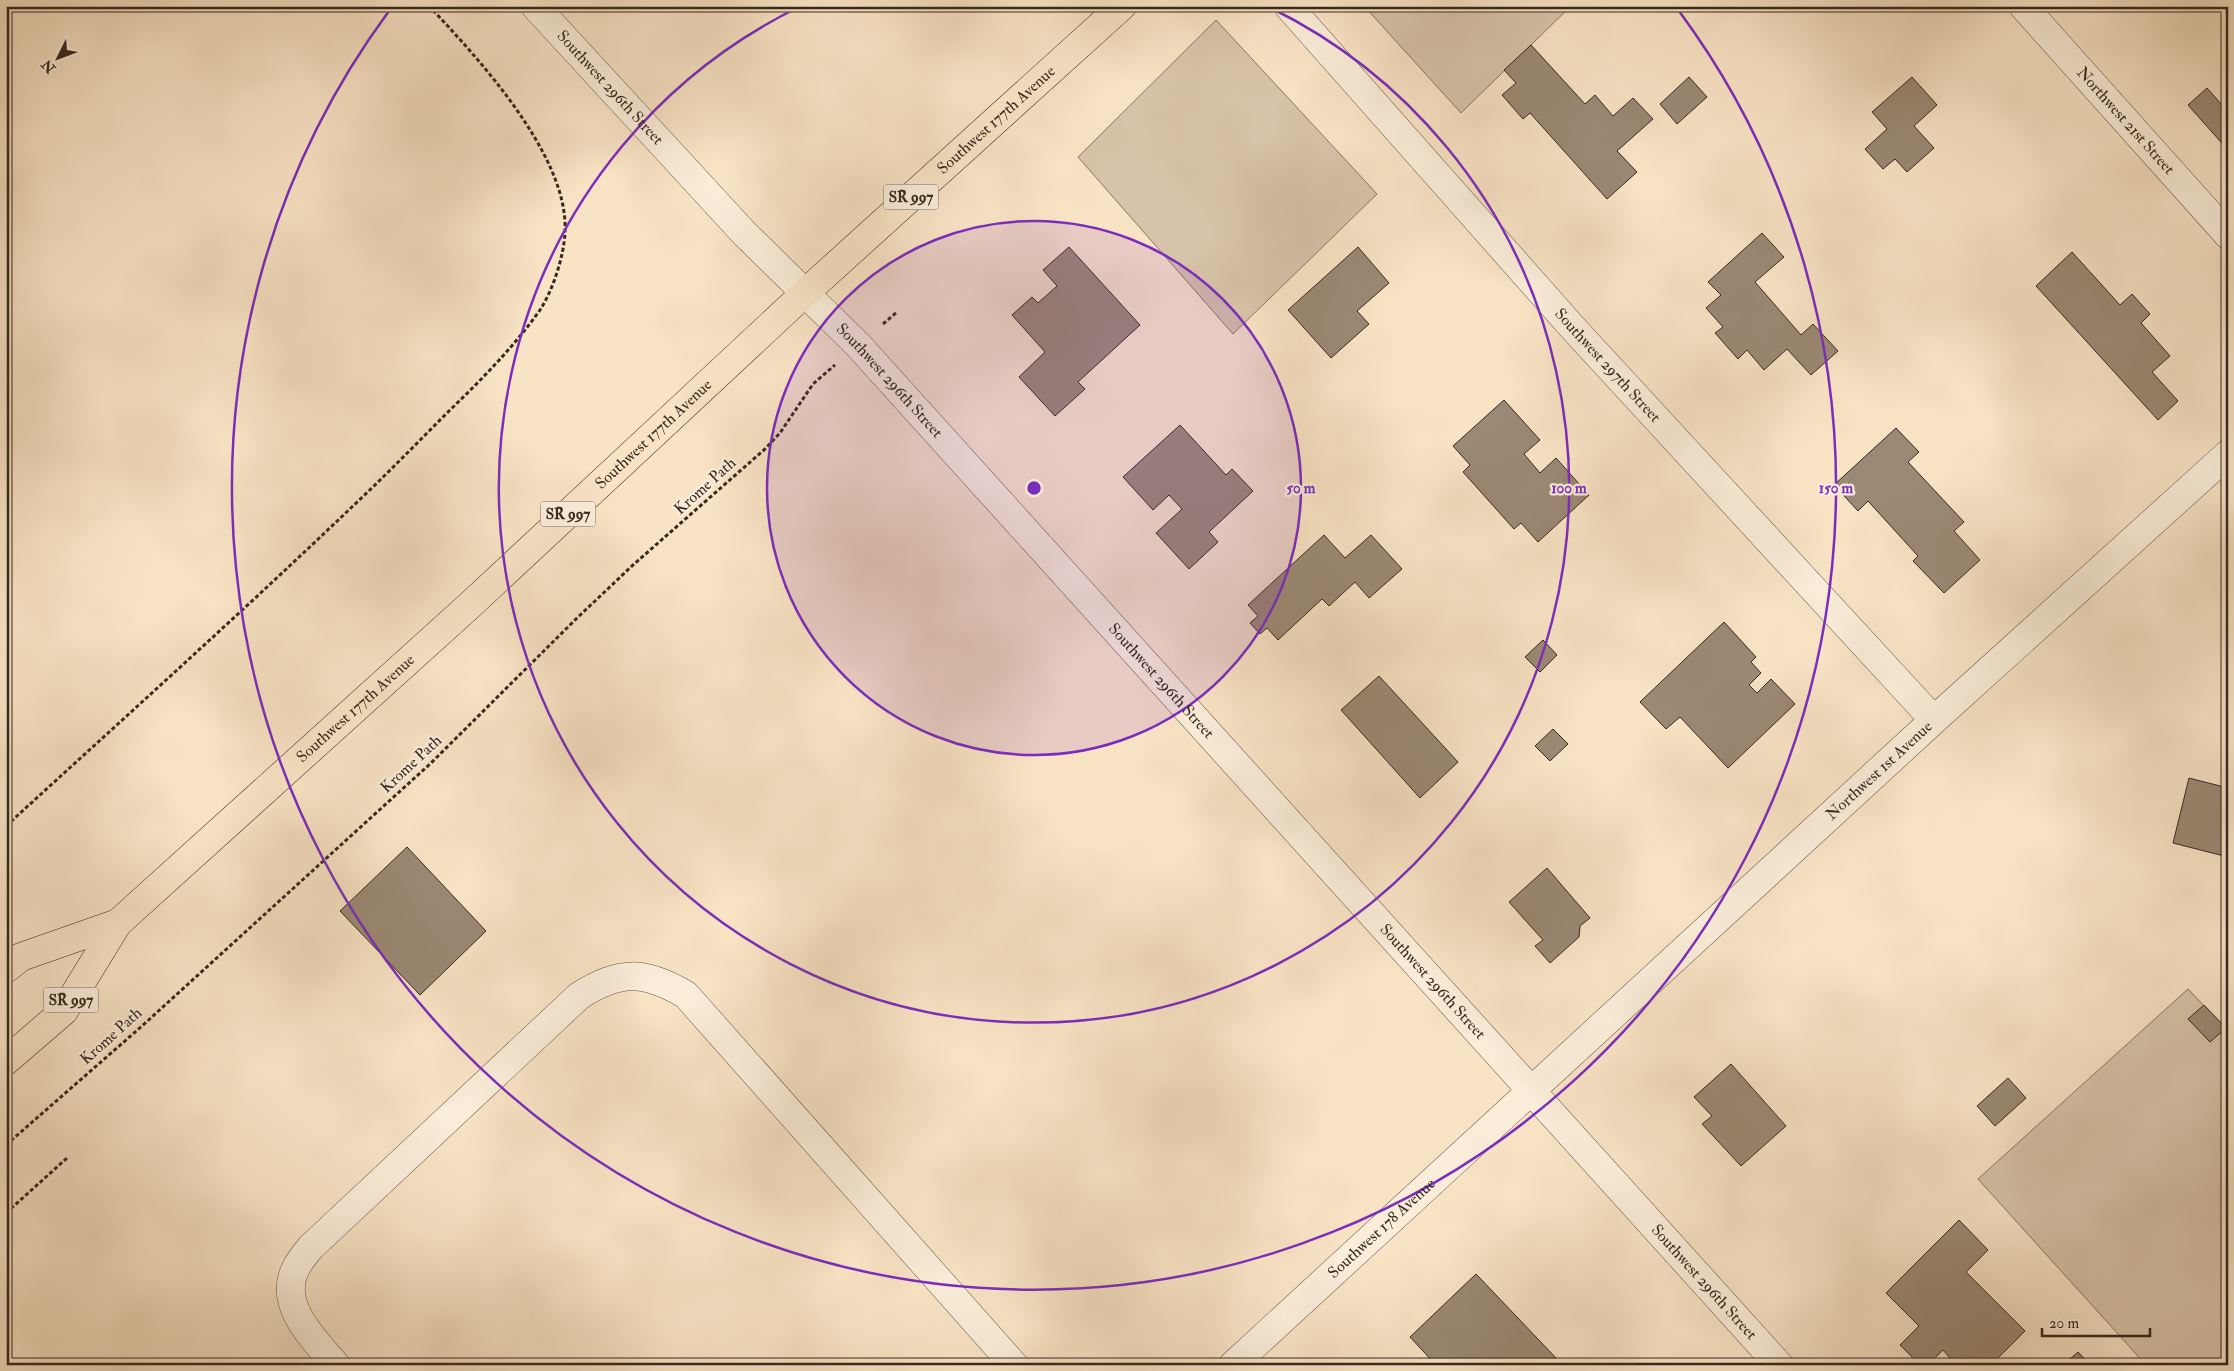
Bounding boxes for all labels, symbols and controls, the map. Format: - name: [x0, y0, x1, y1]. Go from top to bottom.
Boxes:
- street label: Southwest 296th Street: [552, 26, 668, 149]
- north arrow: [32, 32, 82, 82]
- text: N: [38, 56, 60, 77]
- street label: Southwest 177th Avenue: [933, 61, 1060, 178]
- street label: Northwest 21st Street: [2072, 63, 2179, 179]
- road number: SR 997: [884, 184, 938, 210]
- street label: Southwest 297th Street: [1550, 304, 1665, 427]
- street label: Southwest 296th Street: [832, 319, 947, 442]
- street label: Southwest 177th Avenue: [591, 375, 716, 493]
- street label: Krome Path: [670, 453, 741, 519]
- centre of rings: [1025, 479, 1043, 497]
- text: 50 m: [1287, 479, 1316, 498]
- text: 100 m: [1551, 479, 1587, 498]
- text: 150 m: [1819, 479, 1853, 498]
- road number: SR 997: [540, 502, 596, 526]
- street label: Southwest 296th Street: [1104, 619, 1219, 743]
- street label: Southwest 177th Avenue: [292, 650, 419, 767]
- street label: Northwest 1st Avenue: [1822, 716, 1937, 824]
- street label: Krome Path: [376, 730, 446, 797]
- street label: Southwest 296th Street: [1376, 920, 1490, 1043]
- road number: SR 997: [44, 988, 98, 1012]
- street label: Krome Path: [76, 1003, 147, 1069]
- street label: Southwest 178 Avenue: [1324, 1174, 1440, 1283]
- street label: Southwest 296th Street: [1647, 1220, 1761, 1344]
- scale bar: [2042, 1306, 2149, 1338]
- text: 20 m: [2049, 1314, 2079, 1333]

